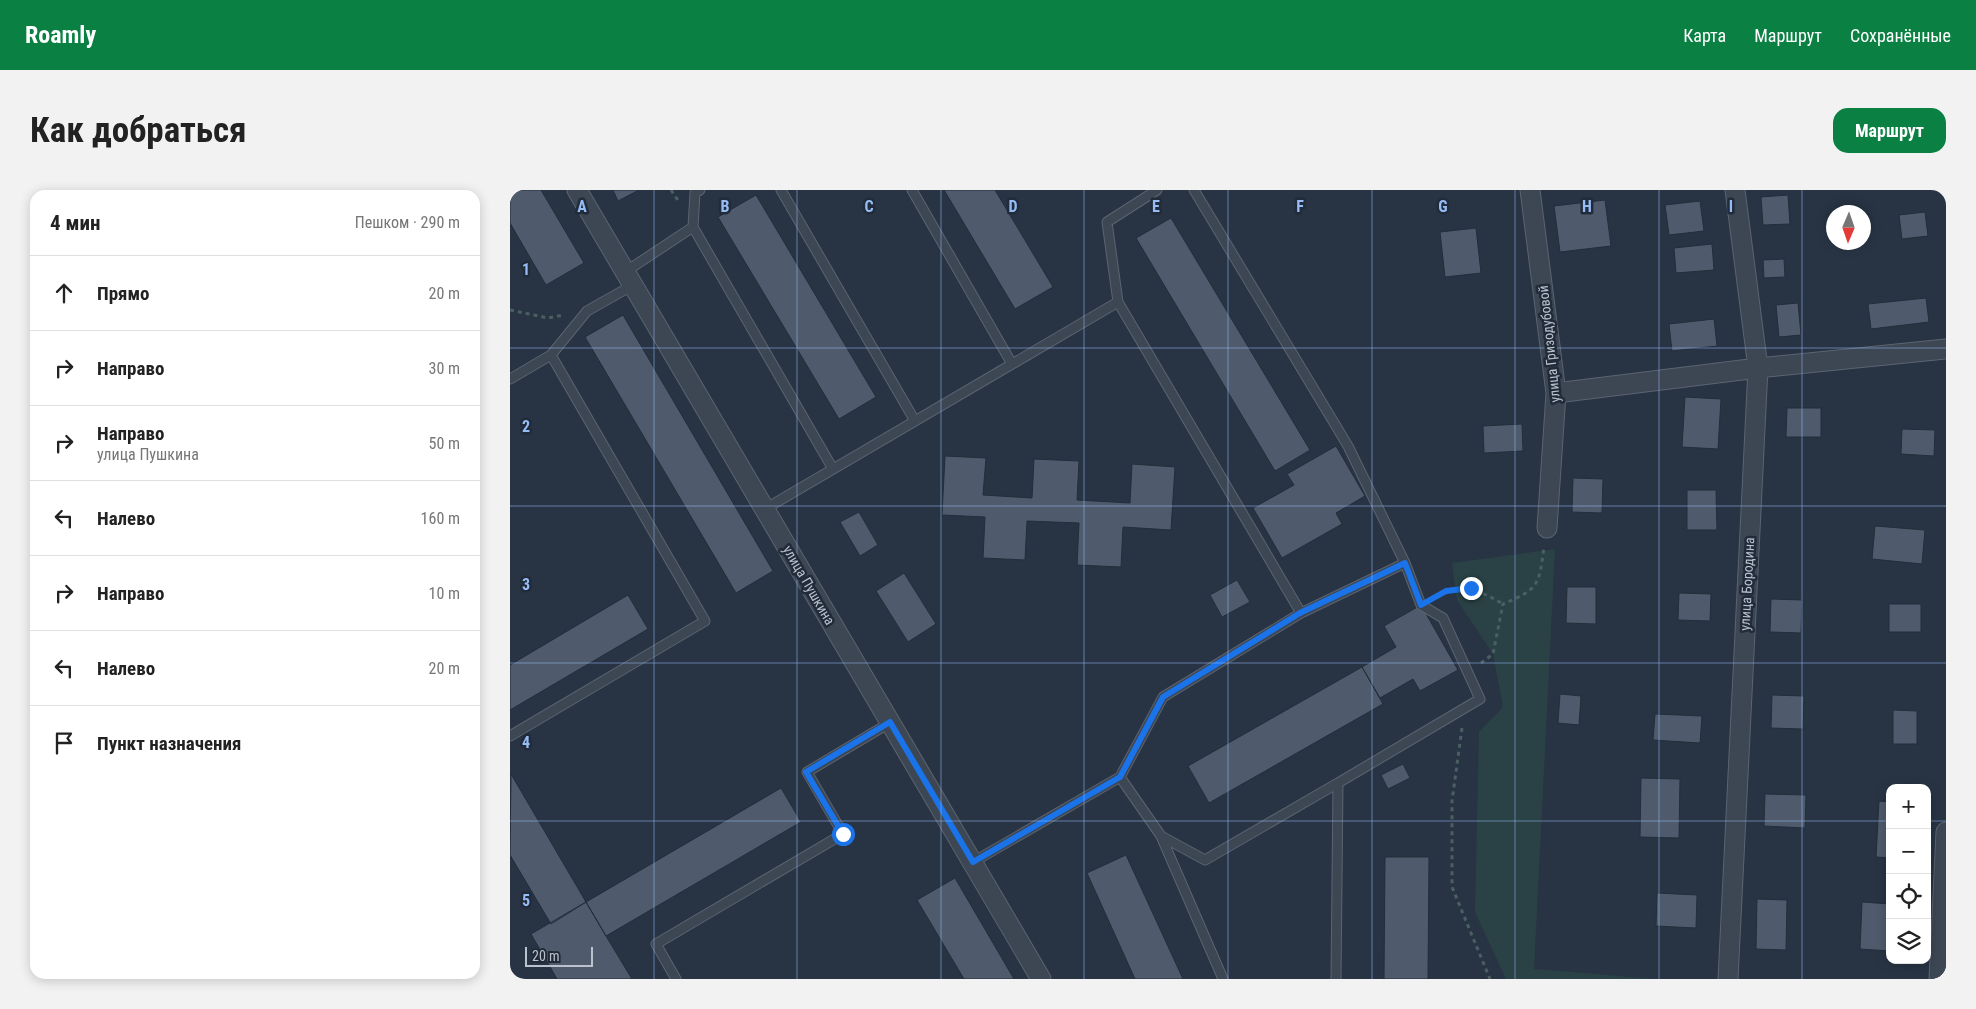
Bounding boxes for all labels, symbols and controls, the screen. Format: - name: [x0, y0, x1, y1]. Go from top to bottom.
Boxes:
- text: Roamly: [25, 21, 96, 49]
- text: Карта: [1683, 25, 1726, 46]
- text: Маршрут: [1754, 25, 1822, 46]
- text: Сохранённые: [1850, 25, 1951, 46]
- button: Маршрут: [1833, 108, 1946, 153]
- text: Как добраться: [30, 110, 246, 151]
- text: A: [577, 197, 587, 216]
- text: B: [721, 197, 730, 216]
- text: C: [864, 197, 874, 216]
- text: D: [1008, 197, 1018, 216]
- text: E: [1152, 197, 1160, 216]
- text: F: [1296, 197, 1304, 216]
- text: G: [1438, 197, 1448, 216]
- text: H: [1582, 197, 1592, 216]
- text: I: [1729, 197, 1733, 216]
- north arrow: [1826, 205, 1871, 250]
- text: 4 мин: [50, 211, 100, 235]
- text: Пешком · 290 m: [355, 213, 460, 232]
- text: 1: [522, 260, 530, 279]
- icon: ahead: [50, 279, 78, 307]
- text: Прямо: [97, 282, 150, 305]
- text: 20 m: [428, 284, 460, 303]
- street label: улица Гризодубовой: [1535, 285, 1563, 403]
- icon: right: [50, 354, 78, 382]
- text: Направо: [97, 357, 164, 380]
- text: 30 m: [428, 359, 460, 378]
- text: 2: [522, 417, 530, 436]
- text: Направо: [97, 422, 164, 445]
- icon: right: [50, 429, 78, 457]
- text: 50 m: [428, 434, 460, 453]
- text: улица Пушкина: [97, 445, 199, 464]
- icon: left: [50, 504, 78, 532]
- text: Налево: [97, 507, 155, 530]
- text: 160 m: [421, 509, 460, 528]
- street label: улица Бородина: [1737, 537, 1757, 631]
- street label: улица Пушкина: [780, 542, 838, 628]
- text: 3: [522, 575, 530, 594]
- route end: [1460, 577, 1483, 600]
- icon: right: [50, 579, 78, 607]
- text: Направо: [97, 582, 164, 605]
- text: 10 m: [428, 584, 460, 603]
- icon: left: [50, 654, 78, 682]
- text: Налево: [97, 657, 155, 680]
- text: 20 m: [428, 659, 460, 678]
- icon: arrive: [50, 729, 78, 757]
- text: Пункт назначения: [97, 732, 241, 755]
- text: 4: [522, 733, 530, 752]
- map controls: [1886, 784, 1931, 964]
- button: +: [1886, 784, 1931, 829]
- route start: [832, 823, 855, 846]
- button: −: [1886, 829, 1931, 874]
- button: locate: [1886, 874, 1931, 919]
- text: 5: [522, 891, 530, 910]
- button: layers: [1886, 919, 1931, 964]
- scale bar: [525, 944, 592, 967]
- text: 20 m: [532, 948, 560, 964]

